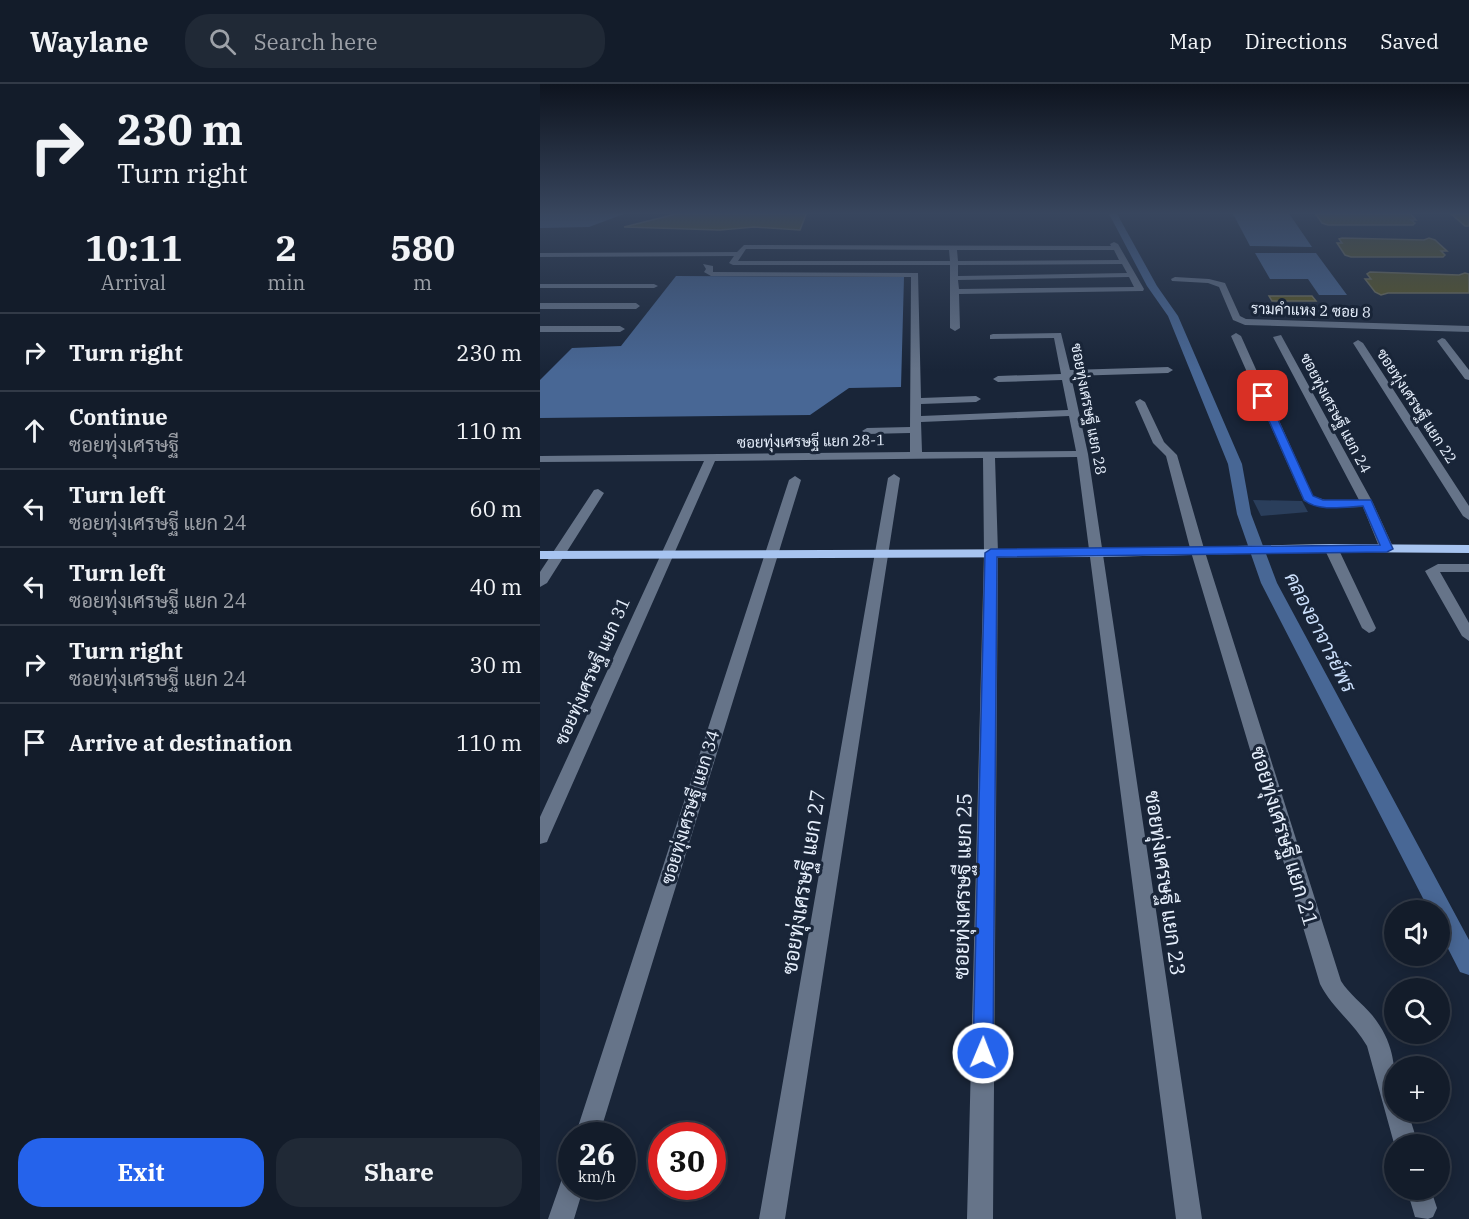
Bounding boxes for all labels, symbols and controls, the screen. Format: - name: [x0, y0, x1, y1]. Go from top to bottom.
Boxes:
- search box: [185, 14, 605, 68]
- text: Waylane: [30, 23, 149, 60]
- icon: search: [206, 25, 239, 58]
- text: Search here: [254, 27, 378, 56]
- text: Map: [1169, 27, 1212, 55]
- text: Directions: [1245, 27, 1347, 55]
- text: Saved: [1380, 27, 1439, 55]
- text: 230 m: [117, 102, 243, 157]
- icon: right: [18, 108, 96, 186]
- text: Turn right: [117, 155, 248, 190]
- text: 10:11: [85, 224, 182, 271]
- text: 2: [275, 224, 297, 271]
- text: 580: [390, 224, 455, 271]
- text: Arrival: [101, 269, 166, 296]
- text: min: [267, 269, 305, 296]
- text: m: [413, 269, 432, 296]
- street label: รามคำแหง 2 ซอย 8: [1251, 298, 1371, 322]
- icon: right: [18, 336, 51, 369]
- text: Turn right: [69, 338, 183, 367]
- text: 230 m: [456, 338, 522, 367]
- street label: ซอยทุ่งเศรษฐี แยก 28: [1065, 342, 1111, 477]
- street label: ซอยทุ่งเศรษฐี แยก 22: [1371, 345, 1461, 468]
- street label: ซอยทุ่งเศรษฐี แยก 24: [1295, 350, 1376, 477]
- pin: [1237, 370, 1288, 421]
- icon: arrive: [1246, 379, 1279, 412]
- text: Continue: [69, 402, 168, 431]
- icon: ahead: [18, 414, 51, 447]
- text: 110 m: [456, 416, 522, 445]
- street label: ซอยทุ่งเศรษฐี แยก 28-1: [737, 430, 885, 454]
- text: ซอยทุ่งเศรษฐี: [69, 431, 179, 458]
- text: Turn left: [69, 480, 165, 509]
- icon: left: [18, 492, 51, 525]
- text: 60 m: [470, 494, 522, 523]
- text: ซอยทุ่งเศรษฐี แยก 24: [69, 509, 247, 536]
- text: Turn left: [69, 558, 165, 587]
- water label: คลองอาจารย์พร: [1279, 567, 1364, 698]
- icon: left: [18, 570, 51, 603]
- text: 40 m: [470, 572, 522, 601]
- text: ซอยทุ่งเศรษฐี แยก 24: [69, 587, 247, 614]
- street label: ซอยทุ่งเศรษฐี แยก 31: [548, 593, 636, 749]
- text: Turn right: [69, 636, 183, 665]
- icon: right: [18, 648, 51, 681]
- text: 30 m: [470, 650, 522, 679]
- text: ซอยทุ่งเศรษฐี แยก 24: [69, 665, 247, 692]
- icon: arrive: [18, 726, 51, 759]
- street label: ซอยทุ่งเศรษฐี แยก 34: [655, 727, 725, 887]
- text: Arrive at destination: [69, 728, 292, 757]
- text: 110 m: [456, 728, 522, 757]
- street label: ซอยทุ่งเศรษฐี แยก 21: [1243, 743, 1326, 930]
- street label: ซอยทุ่งเศรษฐี แยก 27: [775, 788, 832, 977]
- street label: ซอยทุ่งเศรษฐี แยก 23: [1138, 789, 1193, 978]
- street label: ซอยทุ่งเศรษฐี แยก 25: [946, 792, 979, 980]
- map controls: [1384, 900, 1450, 1200]
- button: sound: [1384, 900, 1450, 966]
- button: search: [1384, 978, 1450, 1044]
- position arrow: [951, 1021, 1015, 1085]
- button: +: [1384, 1056, 1450, 1122]
- speed limit sign: 30: [648, 1122, 726, 1200]
- text: 26: [579, 1134, 615, 1173]
- button: −: [1384, 1134, 1450, 1200]
- button: Exit: [18, 1138, 264, 1207]
- button: Share: [276, 1138, 522, 1207]
- text: km/h: [578, 1167, 616, 1186]

